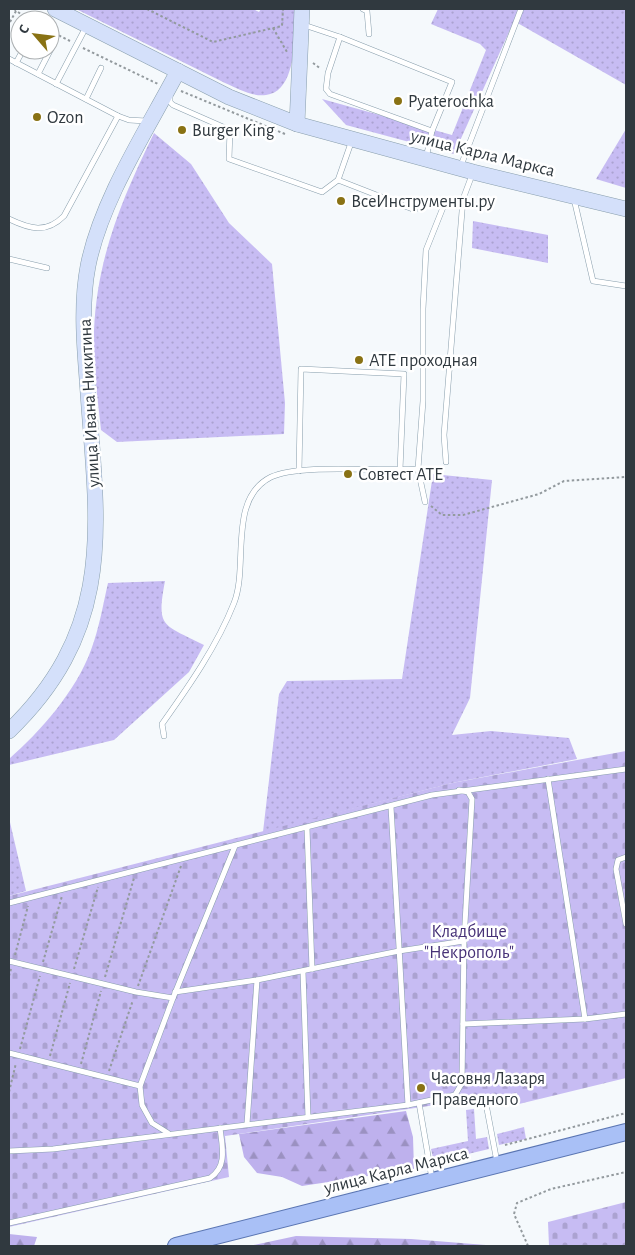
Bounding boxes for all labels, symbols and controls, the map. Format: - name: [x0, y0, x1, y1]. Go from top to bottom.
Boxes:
- north arrow: [10, 10, 60, 60]
- text: С: [16, 22, 33, 36]
- place label: Pyaterochka: [408, 93, 494, 111]
- marker: Pyaterochka: [392, 95, 404, 107]
- place label: Ozon: [47, 109, 84, 127]
- marker: Ozon: [31, 111, 43, 123]
- place label: Burger King: [192, 122, 275, 140]
- marker: Burger King: [176, 124, 188, 136]
- street label: улица Карла Маркса: [408, 127, 557, 181]
- place label: ВсеИнструменты.ру: [351, 193, 495, 211]
- marker: ВсеИнструменты.ру: [335, 195, 347, 207]
- street label: улица Ивана Никитина: [77, 318, 103, 489]
- place label: АТЕ проходная: [369, 352, 478, 370]
- marker: АТЕ проходная: [353, 354, 365, 366]
- place label: Совтест АТЕ: [358, 466, 443, 484]
- marker: Совтест АТЕ: [342, 468, 354, 480]
- park label: Кладбище "Некрополь": [424, 922, 514, 962]
- place label: Часовня Лазаря Праведного: [431, 1070, 545, 1109]
- marker: Часовня Лазаря Праведного: [415, 1082, 427, 1094]
- street label: улица Карла Маркса: [321, 1144, 470, 1198]

